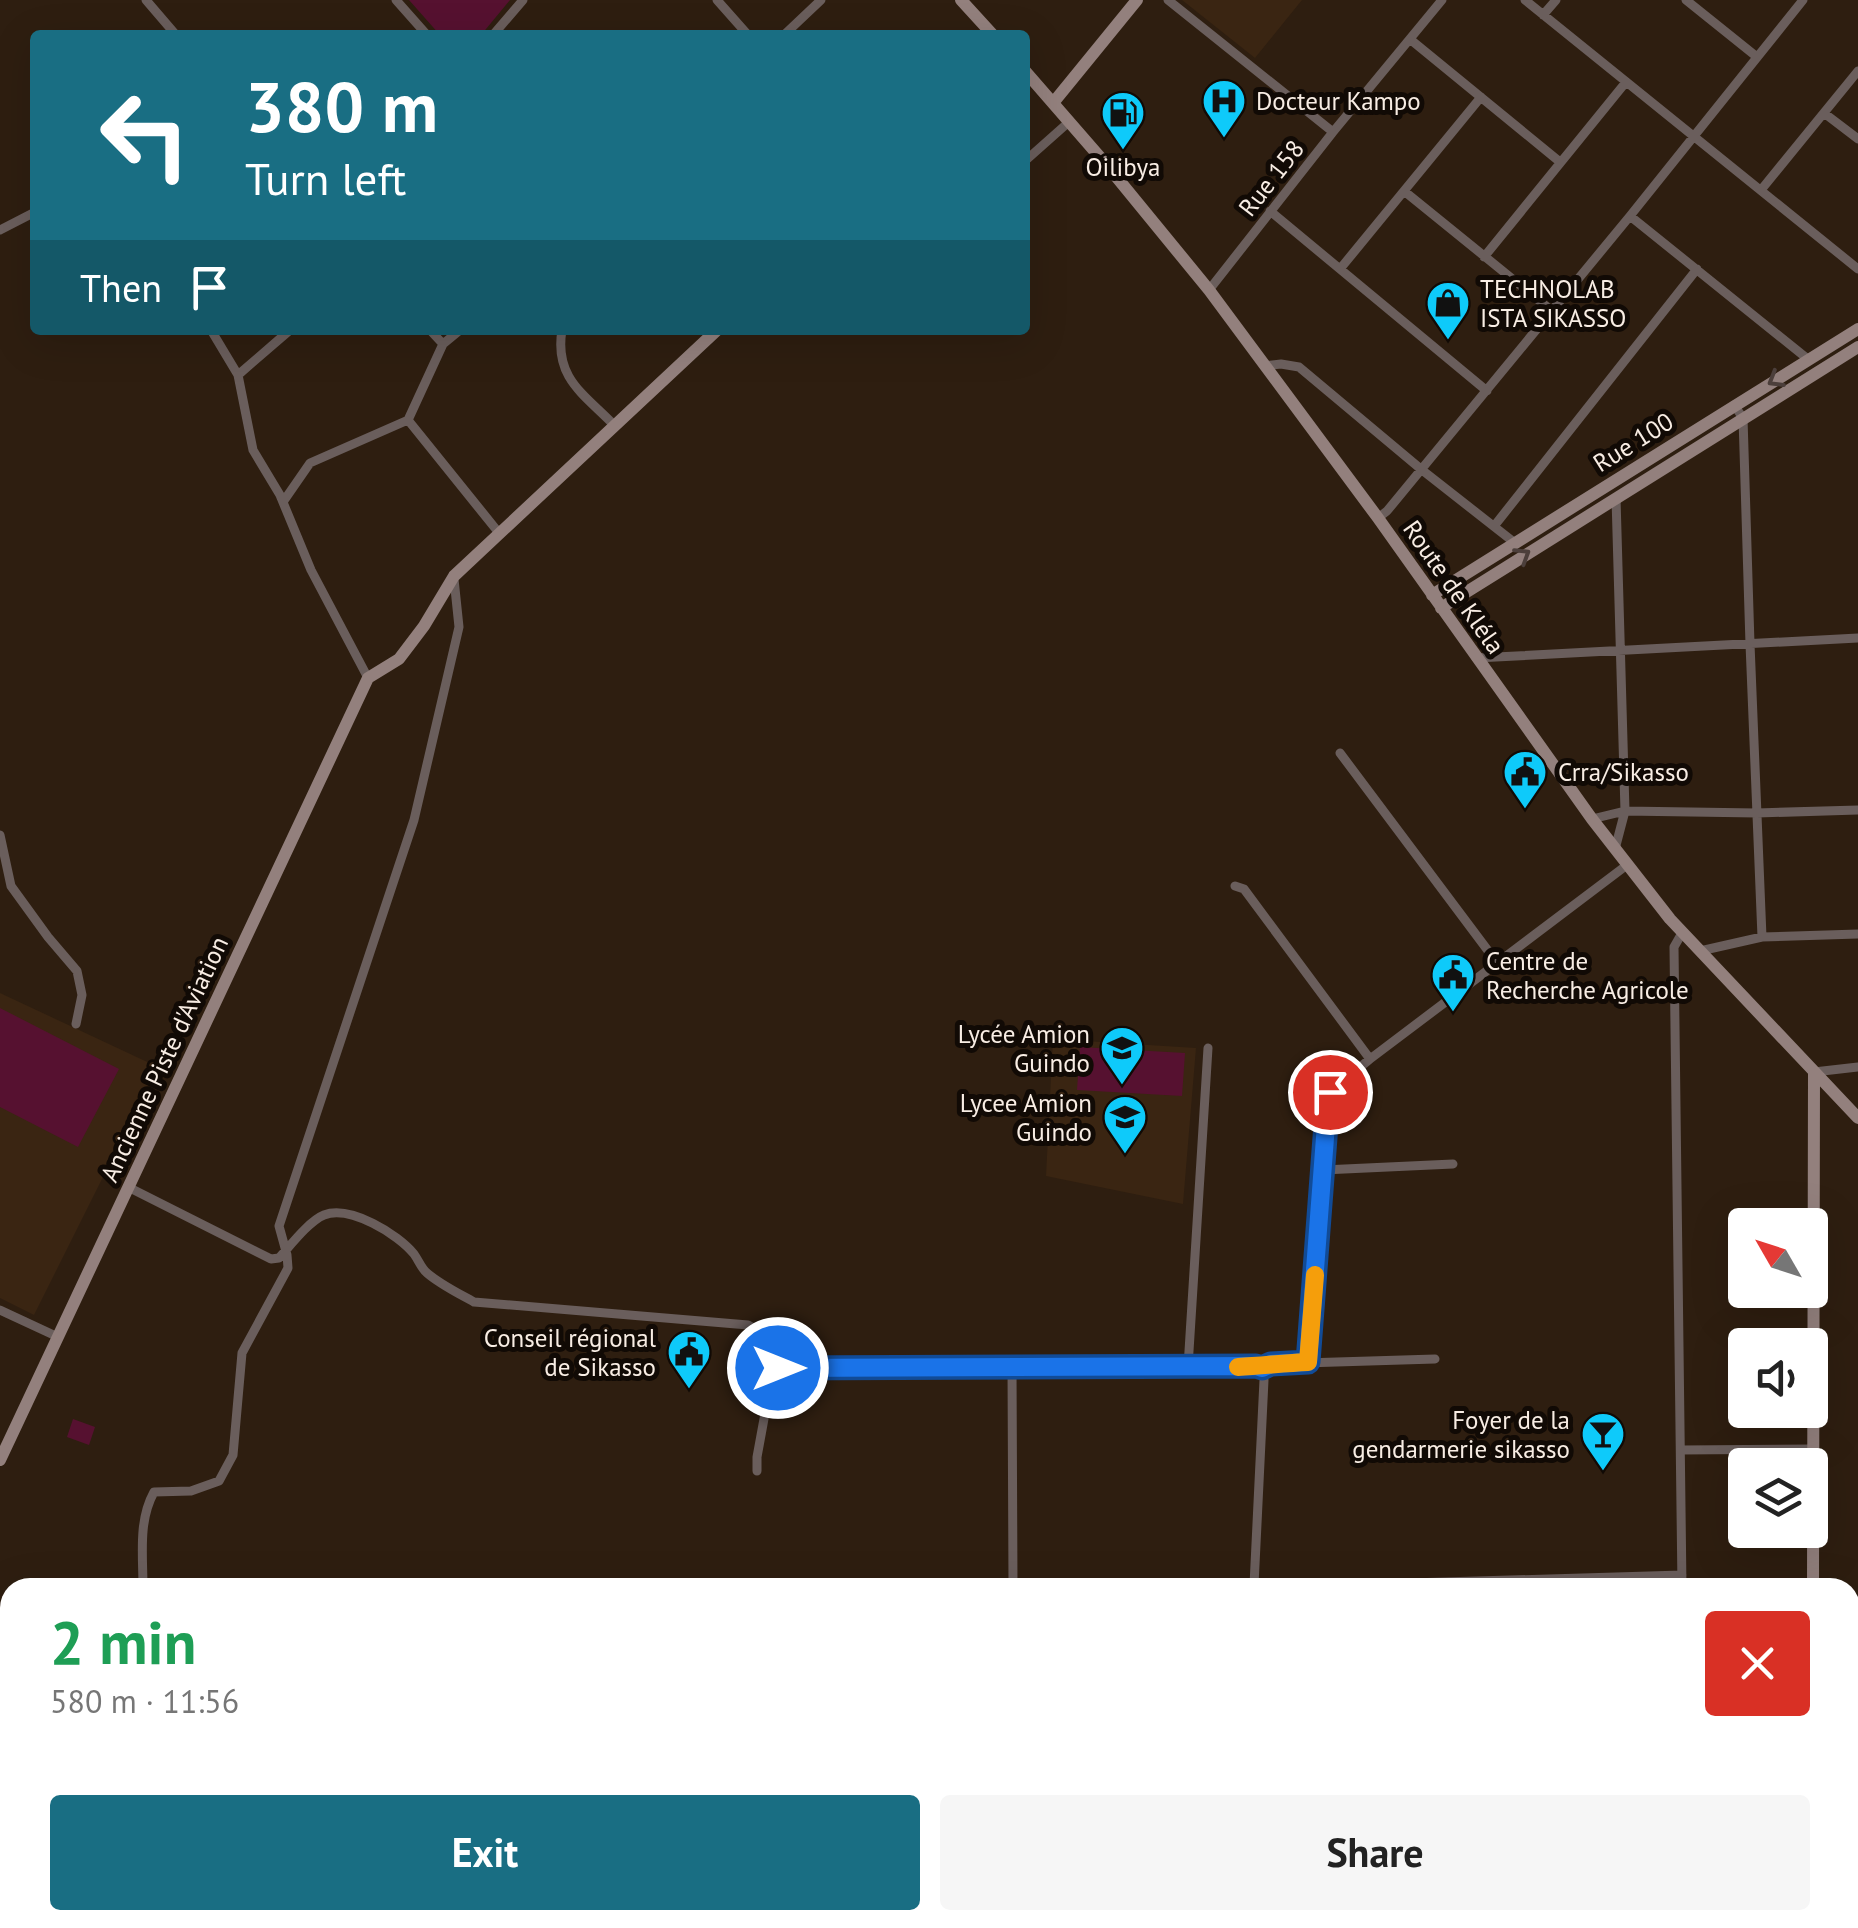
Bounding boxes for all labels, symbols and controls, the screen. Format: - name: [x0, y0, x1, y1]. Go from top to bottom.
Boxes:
- text: 380 m: [245, 61, 438, 151]
- icon: left: [80, 70, 210, 200]
- hospital icon: Docteur Kampo: [1201, 78, 1247, 139]
- place label: Docteur Kampo: [1256, 85, 1421, 117]
- fuel station icon: Oilibya: [1100, 90, 1146, 151]
- street label: Rue 158: [1231, 133, 1311, 223]
- text: Turn left: [245, 149, 406, 207]
- place label: Oilibya: [1085, 151, 1161, 183]
- icon: arrive: [182, 260, 237, 315]
- text: Then: [80, 263, 162, 312]
- place label: TECHNOLAB ISTA SIKASSO: [1480, 273, 1626, 334]
- shop icon: TECHNOLAB ISTA SIKASSO: [1425, 280, 1471, 341]
- one-way arrow: [1768, 368, 1786, 387]
- street label: Rue 100: [1587, 405, 1679, 479]
- street label: Route de Kléla: [1396, 514, 1512, 660]
- one-way arrow: [1512, 549, 1530, 568]
- public building icon: Crra/Sikasso: [1502, 749, 1548, 810]
- place label: Crra/Sikasso: [1558, 756, 1689, 788]
- street label: Ancienne Piste d'Aviation: [93, 931, 235, 1187]
- place label: Centre de Recherche Agricole: [1486, 945, 1689, 1006]
- public building icon: Centre de Recherche Agricole: [1430, 952, 1476, 1013]
- place label: Lycée Amion Guindo: [958, 1018, 1090, 1079]
- school or university icon: Lycée Amion Guindo: [1099, 1025, 1145, 1086]
- pin: [1288, 1050, 1373, 1135]
- icon: arrive: [1303, 1065, 1358, 1120]
- place label: Lycee Amion Guindo: [960, 1087, 1092, 1148]
- school or university icon: Lycee Amion Guindo: [1102, 1094, 1148, 1155]
- north arrow: [1728, 1208, 1828, 1308]
- map controls: [1728, 1208, 1828, 1548]
- position arrow: [726, 1316, 830, 1420]
- place label: Conseil régional de Sikasso: [484, 1322, 657, 1383]
- button: sound: [1728, 1328, 1828, 1428]
- public building icon: Conseil régional de Sikasso: [666, 1329, 712, 1390]
- place label: Foyer de la gendarmerie sikasso: [1352, 1404, 1570, 1465]
- bar icon: Foyer de la gendarmerie sikasso: [1580, 1411, 1626, 1472]
- button: layers: [1728, 1448, 1828, 1548]
- text: 2 min: [50, 1603, 196, 1681]
- button: close: [1705, 1611, 1810, 1716]
- text: 580 m · 11:56: [50, 1680, 239, 1722]
- button: Exit: [50, 1795, 920, 1910]
- button: Share: [940, 1795, 1810, 1910]

